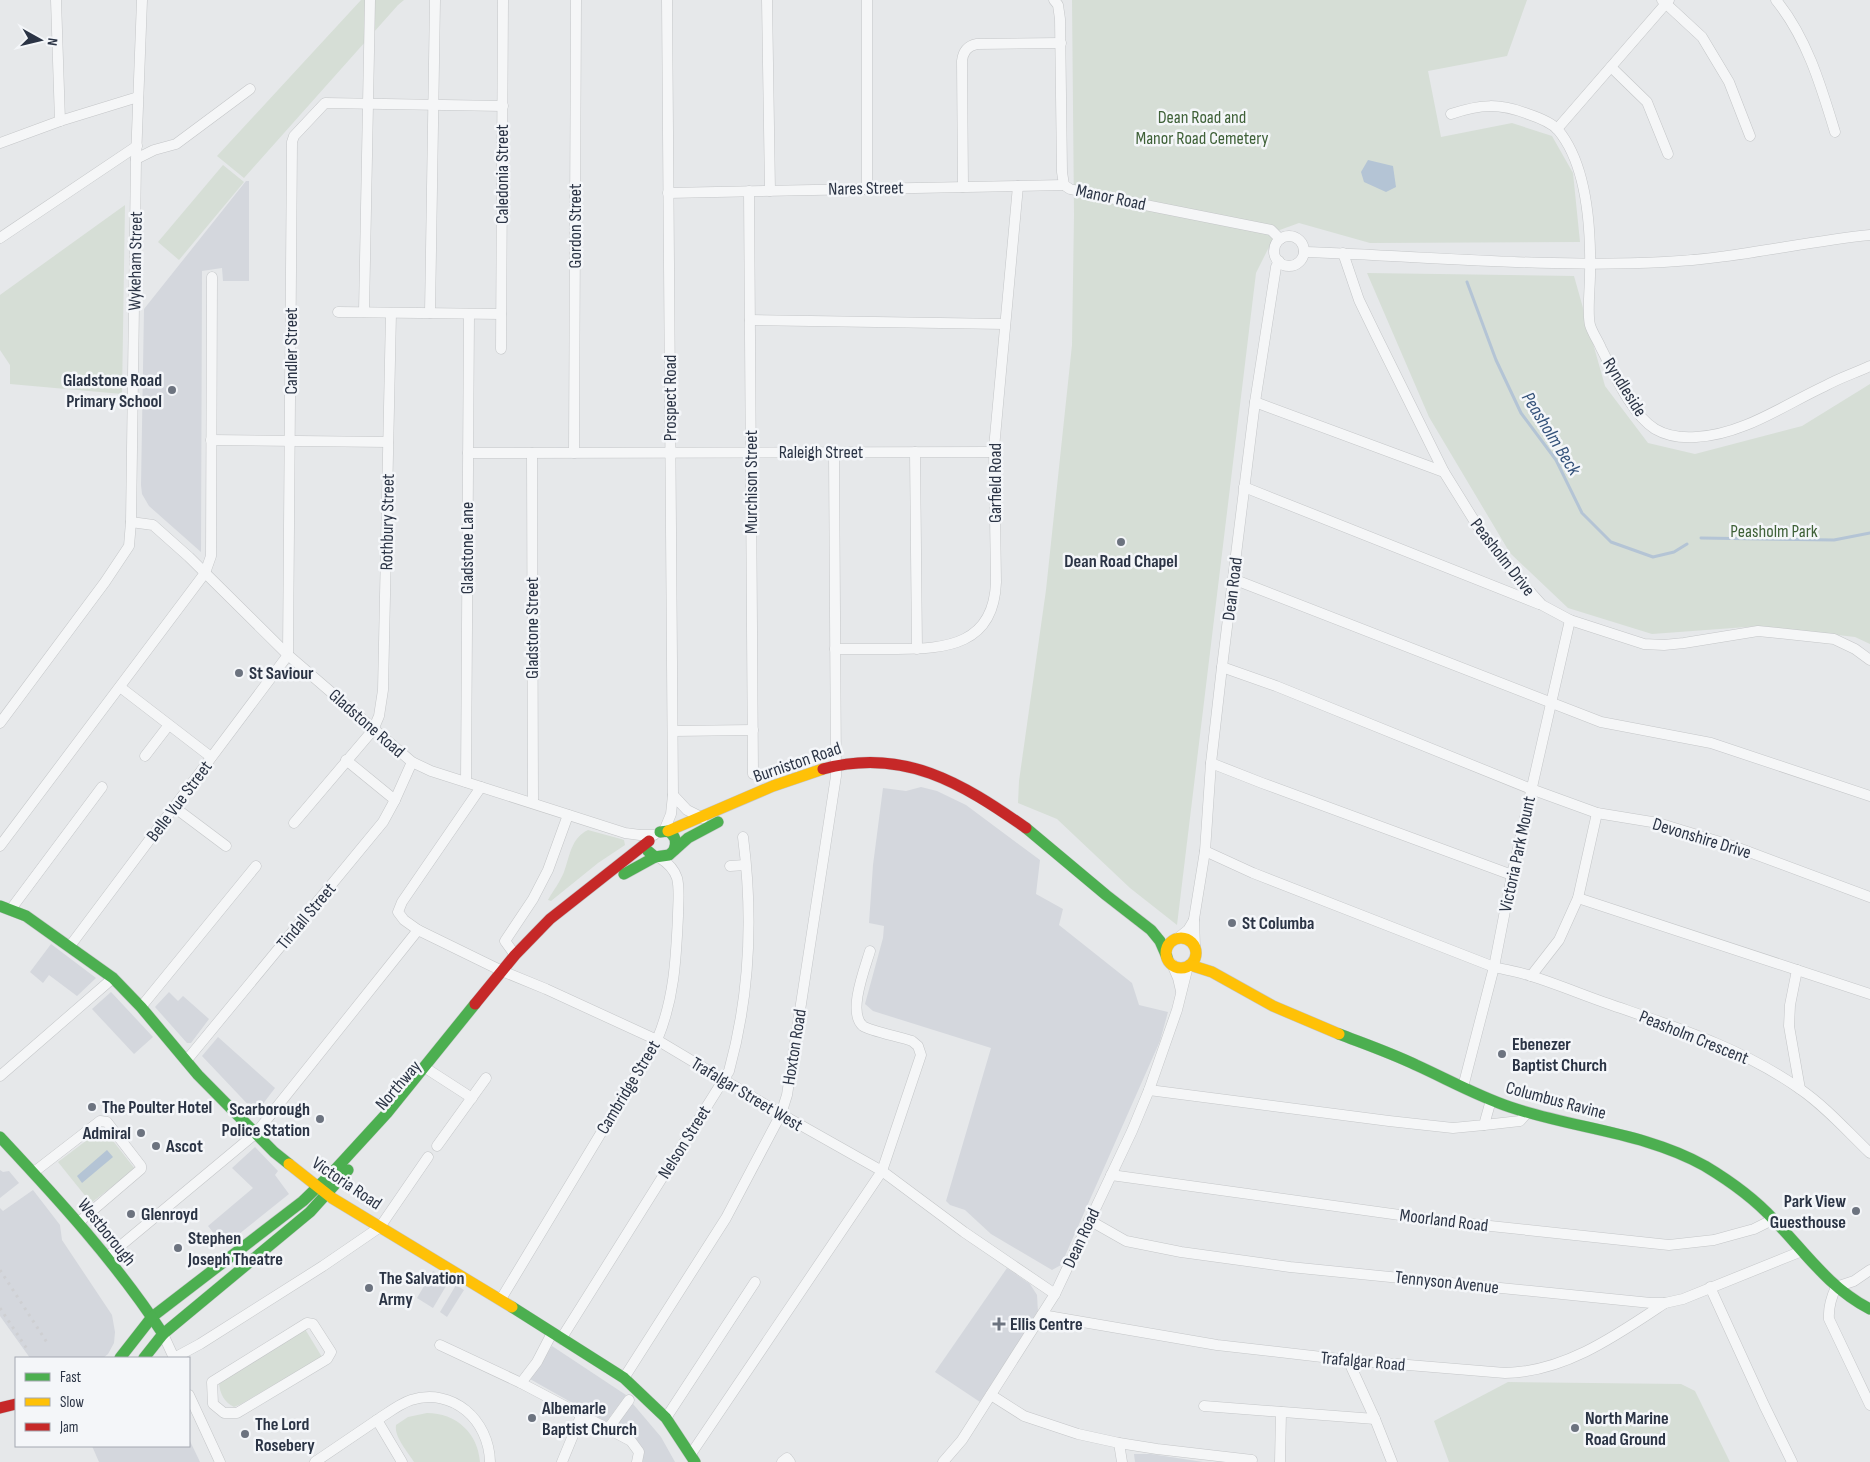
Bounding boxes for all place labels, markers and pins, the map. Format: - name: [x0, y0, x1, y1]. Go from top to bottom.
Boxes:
- place label: Gladstone Road Primary School: [63, 370, 162, 412]
- marker: Gladstone Road Primary School: [166, 384, 178, 396]
- marker: Dean Road Chapel: [1115, 536, 1127, 548]
- place label: Dean Road Chapel: [1064, 551, 1178, 572]
- place label: St Saviour: [249, 663, 314, 684]
- marker: St Saviour: [233, 667, 245, 679]
- place label: St Columba: [1242, 913, 1314, 934]
- marker: St Columba: [1226, 917, 1238, 929]
- place label: Ebenezer Baptist Church: [1512, 1034, 1607, 1076]
- marker: Ebenezer Baptist Church: [1496, 1048, 1508, 1060]
- place label: The Poulter Hotel: [102, 1097, 212, 1118]
- place label: Scarborough Police Station: [222, 1099, 310, 1141]
- marker: The Poulter Hotel: [86, 1101, 98, 1113]
- marker: Scarborough Police Station: [314, 1113, 326, 1125]
- place label: Admiral: [82, 1123, 131, 1144]
- marker: Admiral: [135, 1127, 147, 1139]
- place label: Ascot: [165, 1136, 203, 1157]
- marker: Ascot: [150, 1140, 162, 1152]
- place label: Park View Guesthouse: [1770, 1191, 1846, 1233]
- place label: Glenroyd: [141, 1204, 198, 1225]
- marker: Park View Guesthouse: [1850, 1205, 1862, 1217]
- marker: Glenroyd: [125, 1208, 137, 1220]
- place label: Stephen Joseph Theatre: [187, 1228, 283, 1270]
- marker: Stephen Joseph Theatre: [172, 1242, 184, 1254]
- place label: The Salvation Army: [378, 1268, 464, 1310]
- marker: The Salvation Army: [363, 1282, 375, 1294]
- place label: Ellis Centre: [1010, 1314, 1083, 1335]
- marker: Ellis Centre: [992, 1317, 1006, 1331]
- place label: Albemarle Baptist Church: [541, 1398, 637, 1440]
- place label: North Marine Road Ground: [1585, 1408, 1669, 1450]
- marker: Albemarle Baptist Church: [526, 1412, 538, 1424]
- place label: The Lord Rosebery: [255, 1414, 315, 1456]
- marker: North Marine Road Ground: [1569, 1422, 1581, 1434]
- marker: The Lord Rosebery: [239, 1428, 251, 1440]

